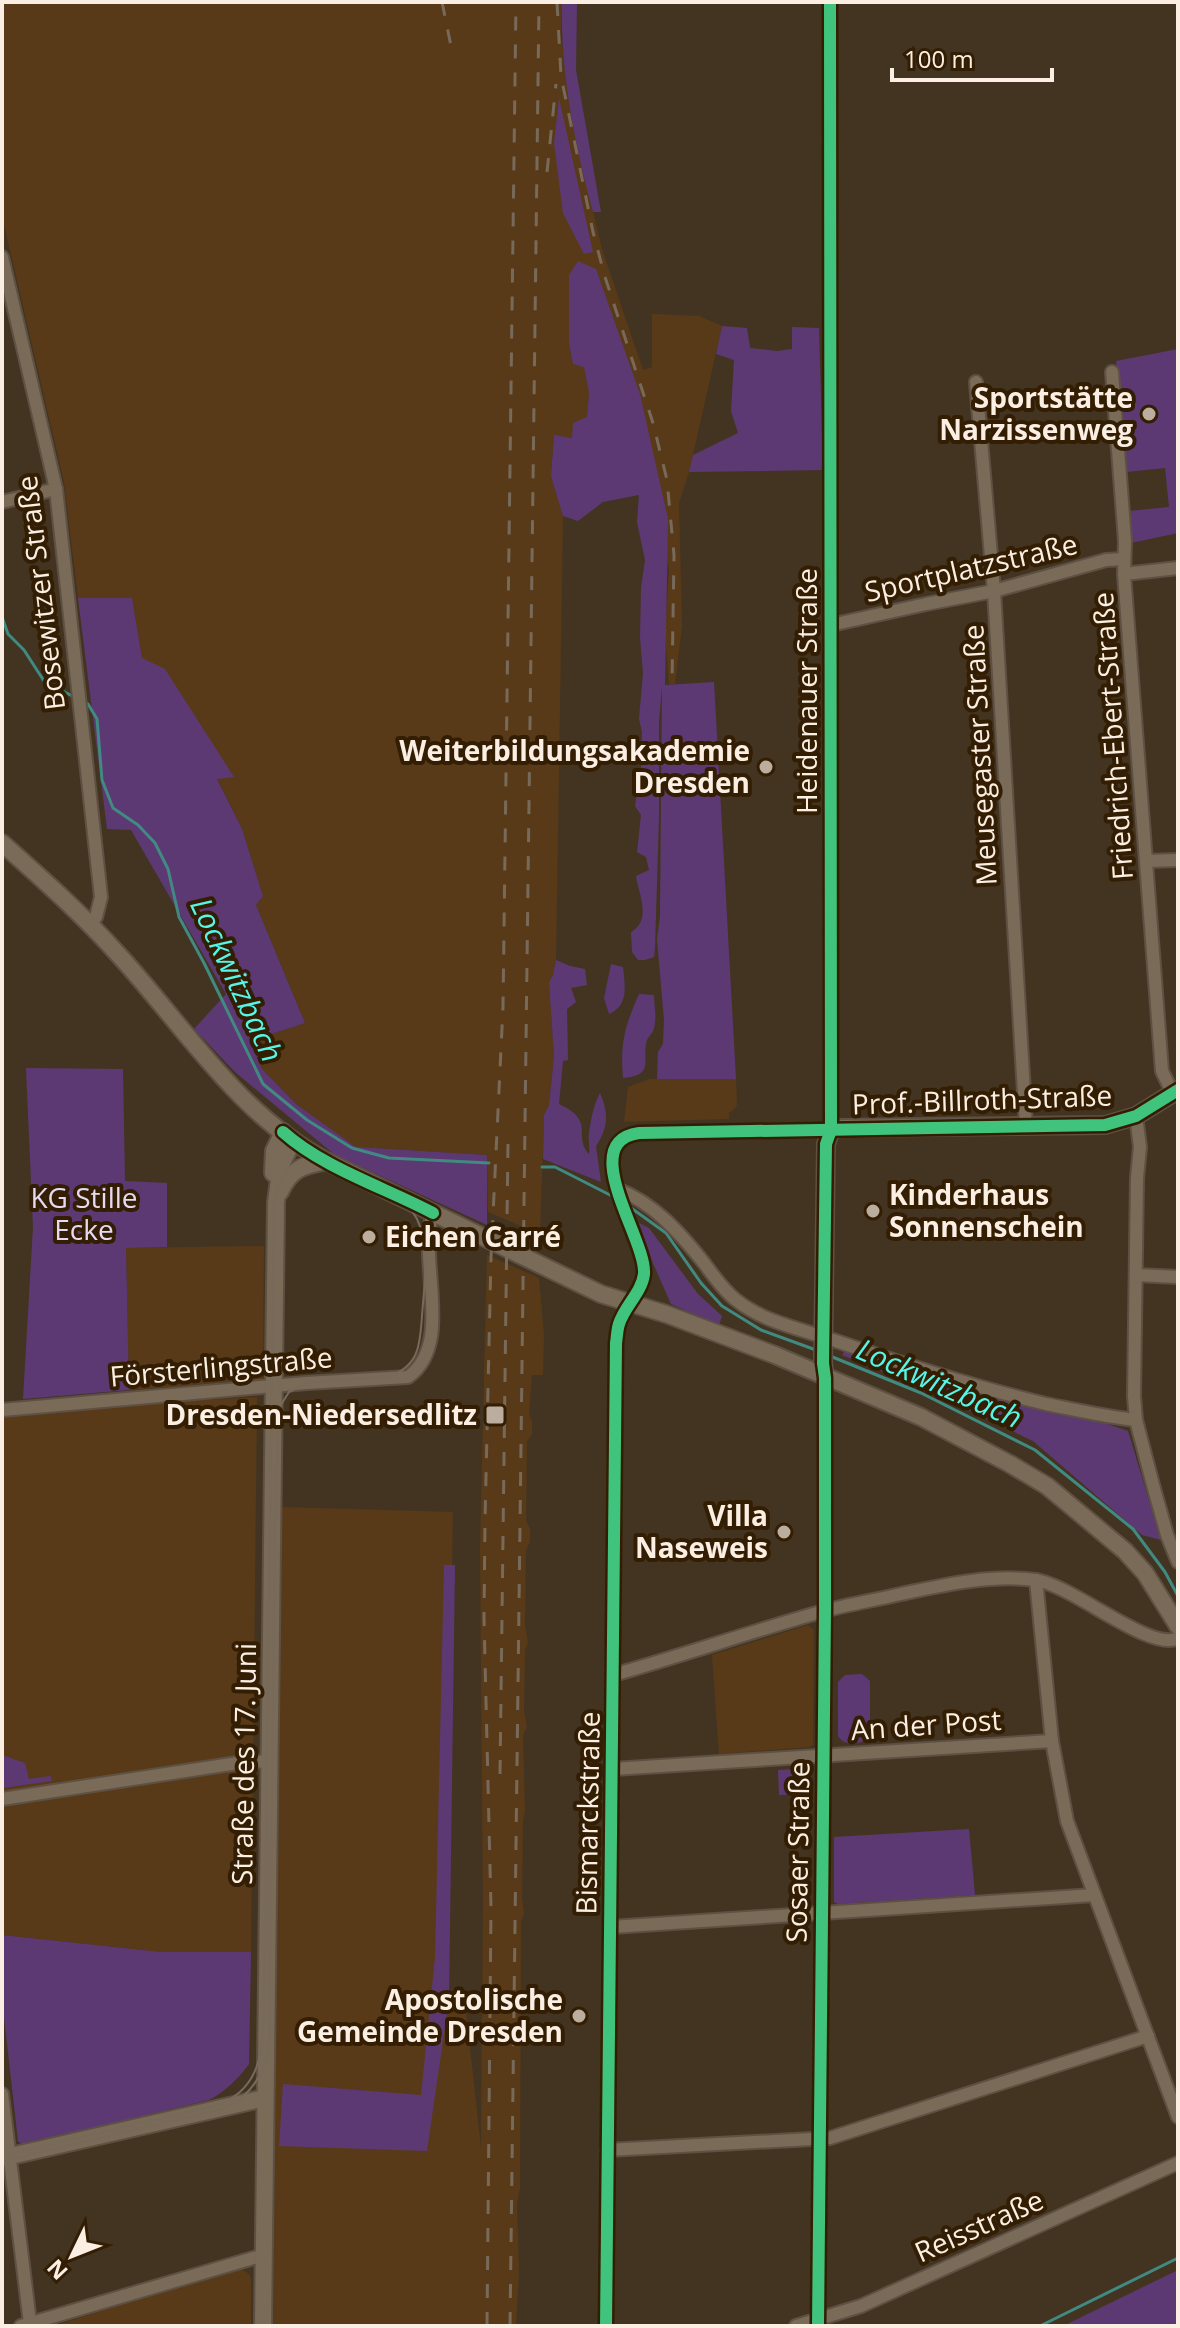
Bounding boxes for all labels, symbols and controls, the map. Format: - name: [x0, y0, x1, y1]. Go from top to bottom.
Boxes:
- scale bar: [892, 32, 1052, 82]
- text: 100 m: [904, 42, 974, 75]
- place label: Sportstätte Narzissenweg: [939, 378, 1133, 448]
- marker: Sportstätte Narzissenweg: [1140, 405, 1158, 423]
- street label: Bosewitzer Straße: [7, 474, 73, 712]
- street label: Sportplatzstraße: [861, 524, 1081, 610]
- street label: Heidenauer Straße: [787, 568, 825, 814]
- street label: Friedrich-Ebert-Straße: [1083, 591, 1141, 881]
- street label: Meusegaster Straße: [953, 624, 1005, 886]
- place label: Weiterbildungsakademie Dresden: [399, 731, 750, 801]
- marker: Weiterbildungsakademie Dresden: [757, 758, 775, 776]
- water label: Lockwitzbach: [181, 891, 293, 1068]
- street label: Prof.-Billroth-Straße: [851, 1075, 1113, 1123]
- place label: Kinderhaus Sonnenschein: [889, 1175, 1084, 1245]
- park label: KG Stille Ecke: [30, 1178, 138, 1248]
- marker: Kinderhaus Sonnenschein: [864, 1202, 882, 1220]
- place label: Eichen Carré: [385, 1217, 561, 1255]
- marker: Eichen Carré: [360, 1228, 378, 1246]
- water label: Lockwitzbach: [850, 1328, 1029, 1437]
- street label: Försterlingstraße: [108, 1337, 334, 1395]
- place label: Dresden-Niedersedlitz: [166, 1395, 477, 1433]
- marker: Dresden-Niedersedlitz: [484, 1404, 506, 1426]
- place label: Villa Naseweis: [635, 1496, 768, 1566]
- marker: Villa Naseweis: [775, 1523, 793, 1541]
- street label: Straße des 17. Juni: [222, 1643, 264, 1885]
- street label: An der Post: [849, 1700, 1002, 1748]
- street label: Bismarckstraße: [566, 1711, 608, 1915]
- street label: Sosaer Straße: [776, 1761, 818, 1943]
- place label: Apostolische Gemeinde Dresden: [297, 1980, 563, 2050]
- marker: Apostolische Gemeinde Dresden: [570, 2007, 588, 2025]
- street label: Reisstraße: [908, 2180, 1049, 2270]
- north arrow: [32, 2216, 112, 2296]
- text: N: [40, 2254, 74, 2287]

